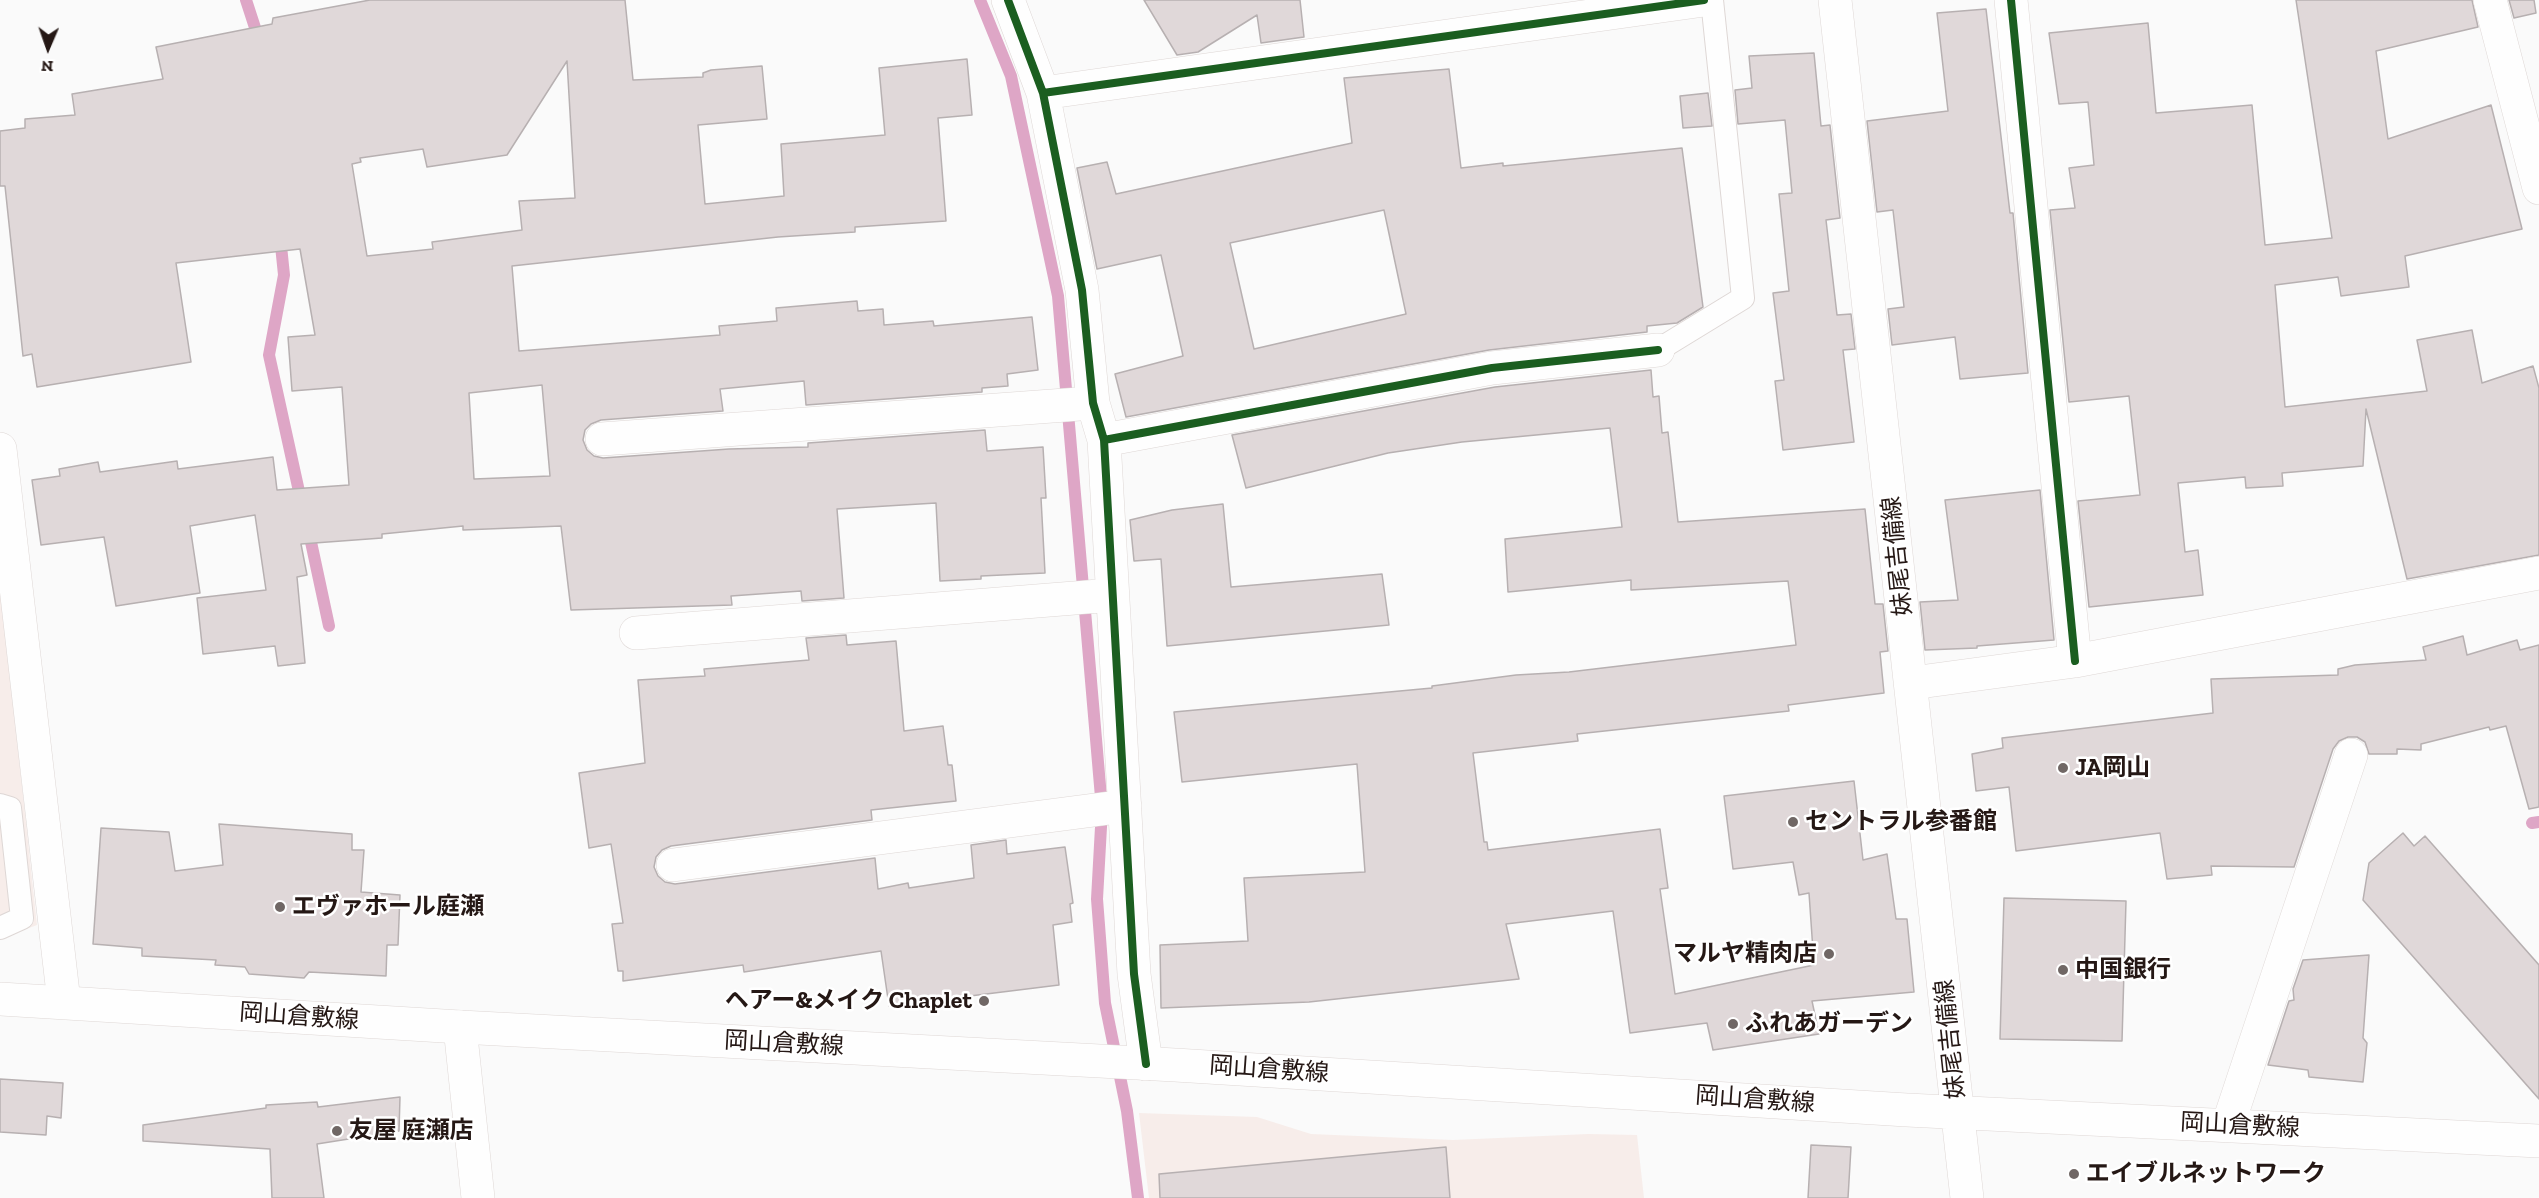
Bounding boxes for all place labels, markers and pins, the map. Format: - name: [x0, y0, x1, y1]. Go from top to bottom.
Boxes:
- place label: JA岡山: [2075, 754, 2150, 782]
- marker: JA岡山: [2056, 761, 2070, 775]
- place label: セントラル参番館: [1805, 808, 1997, 836]
- marker: セントラル参番館: [1786, 815, 1800, 829]
- place label: エヴァホール庭瀬: [292, 893, 484, 921]
- marker: エヴァホール庭瀬: [273, 900, 287, 914]
- place label: マルヤ精肉店: [1673, 940, 1817, 968]
- marker: マルヤ精肉店: [1822, 947, 1836, 961]
- place label: 中国銀行: [2075, 956, 2171, 984]
- marker: 中国銀行: [2056, 963, 2070, 977]
- place label: ヘアー&メイク Chaplet: [725, 987, 972, 1015]
- marker: ヘアー&メイク Chaplet: [977, 994, 991, 1008]
- place label: ふれあガーデン: [1745, 1010, 1913, 1038]
- marker: ふれあガーデン: [1726, 1017, 1740, 1031]
- place label: 友屋 庭瀬店: [349, 1117, 473, 1145]
- marker: 友屋 庭瀬店: [330, 1124, 344, 1138]
- place label: エイブルネットワーク: [2086, 1160, 2326, 1188]
- marker: エイブルネットワーク: [2067, 1167, 2081, 1181]

